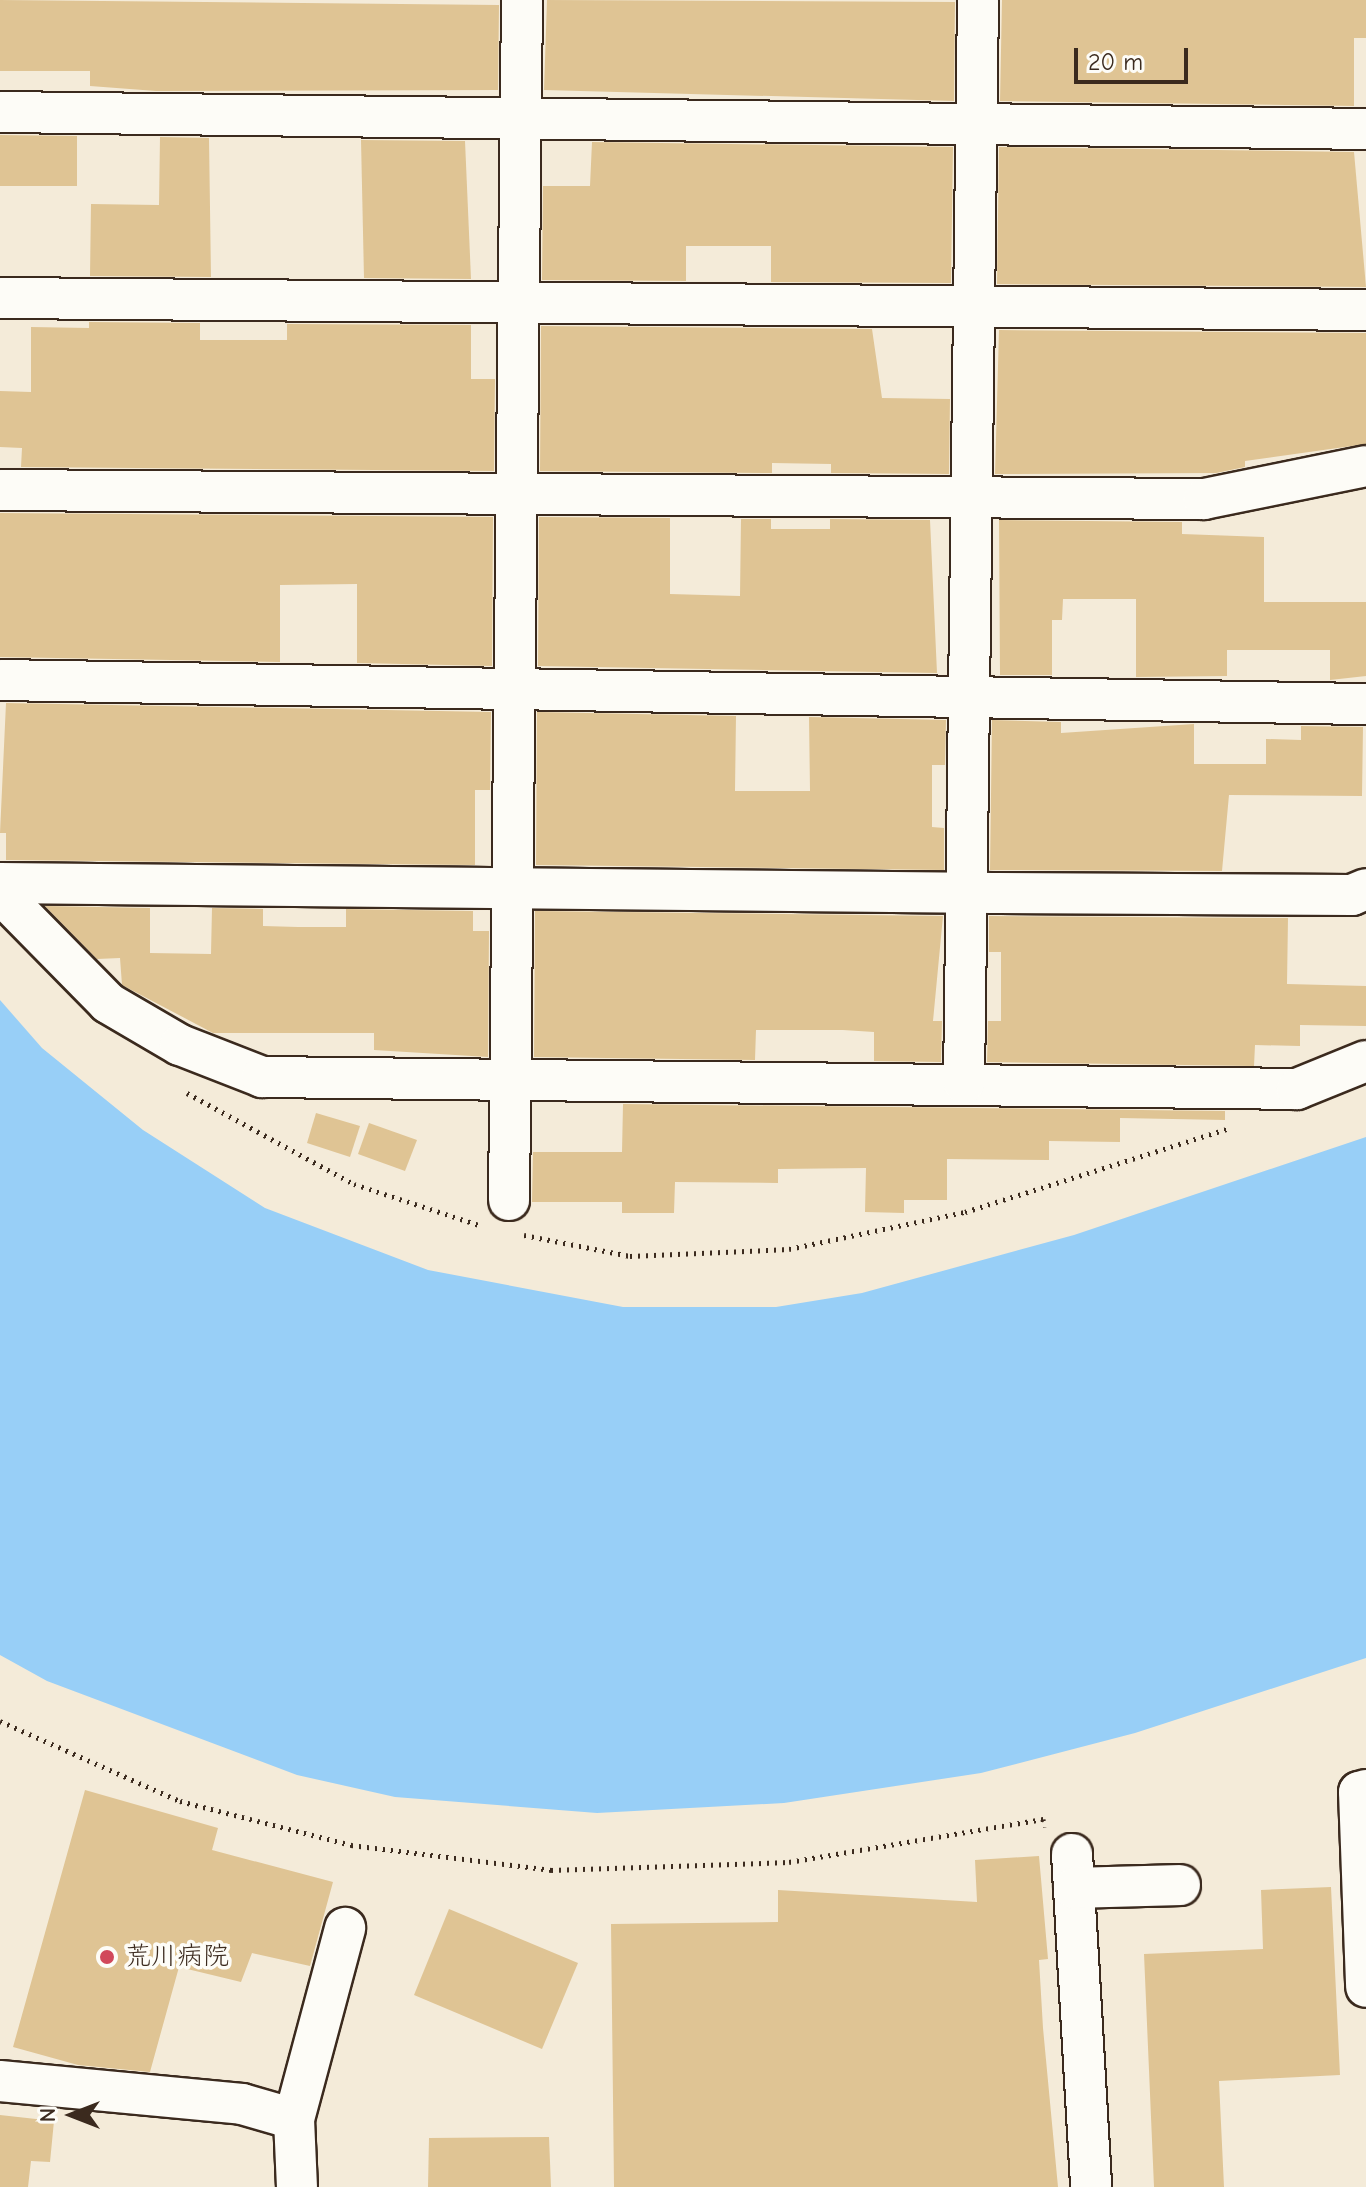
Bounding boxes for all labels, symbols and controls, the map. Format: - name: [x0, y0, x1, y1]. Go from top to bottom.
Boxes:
- scale bar: [1078, 32, 1192, 82]
- text: 20 m: [1088, 48, 1143, 76]
- place label: 荒川病院: [125, 1941, 229, 1973]
- marker: 荒川病院: [96, 1946, 118, 1968]
- north arrow: [32, 2075, 112, 2155]
- text: N: [35, 2108, 61, 2122]

